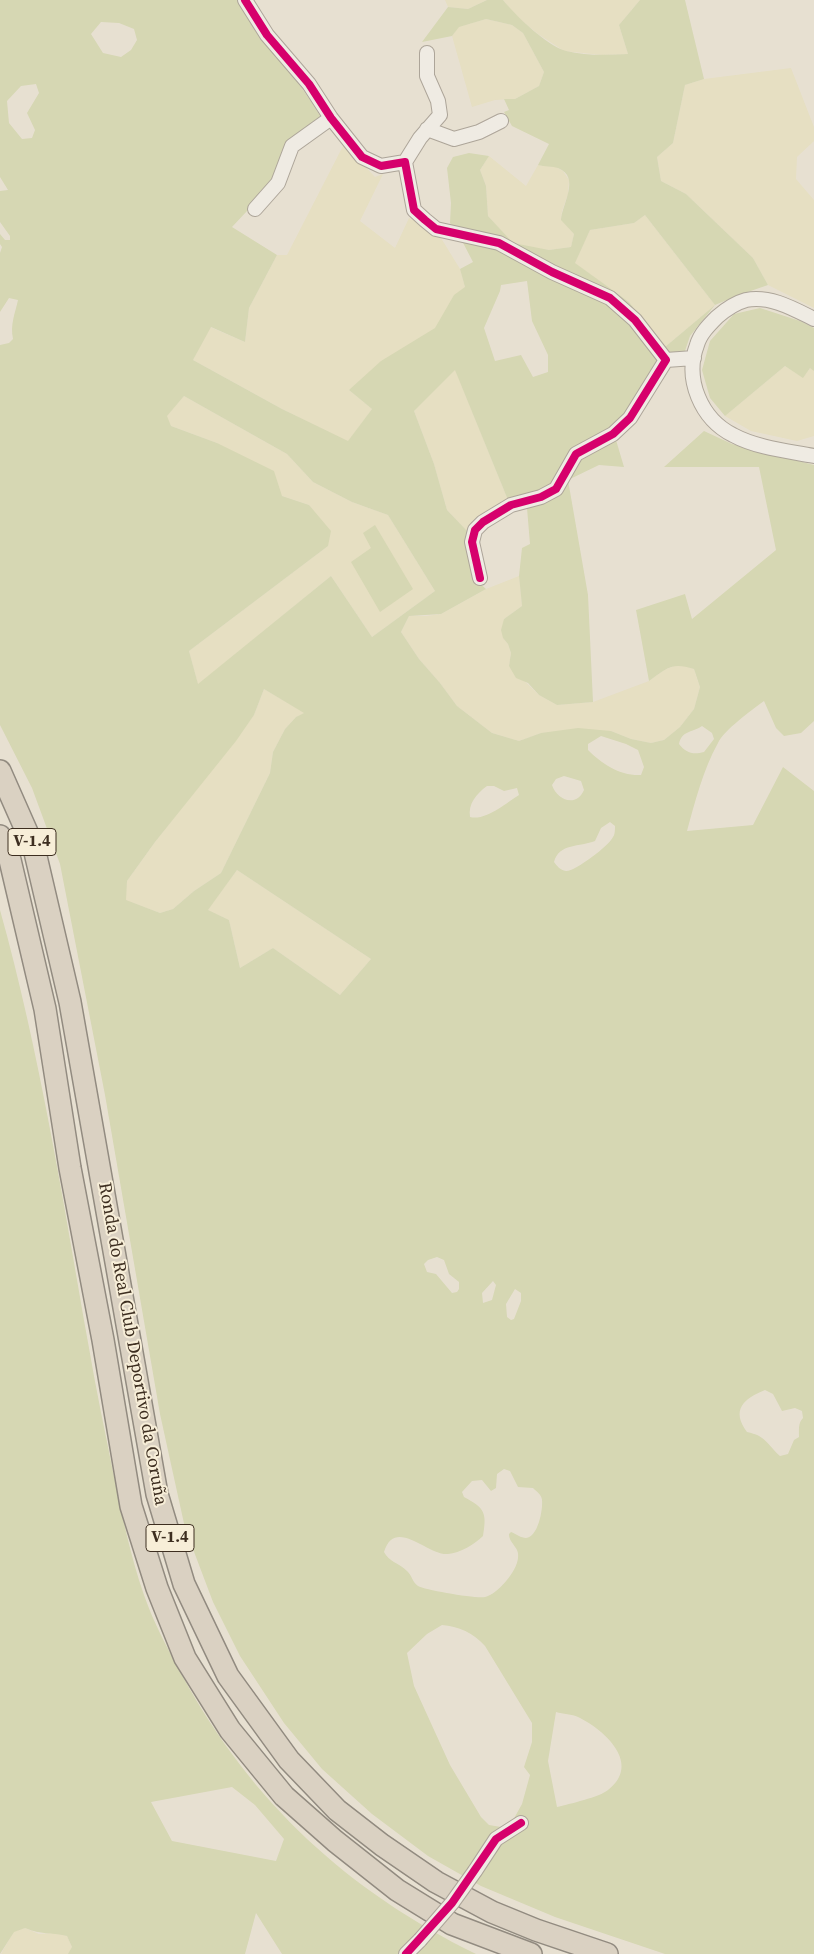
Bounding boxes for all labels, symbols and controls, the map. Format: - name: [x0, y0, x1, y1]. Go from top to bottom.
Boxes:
- road number: V-1.4: [8, 829, 56, 856]
- street label: Ronda do Real Club Deportivo da Coruña: [93, 1181, 171, 1507]
- road number: V-1.4: [146, 1525, 194, 1552]

